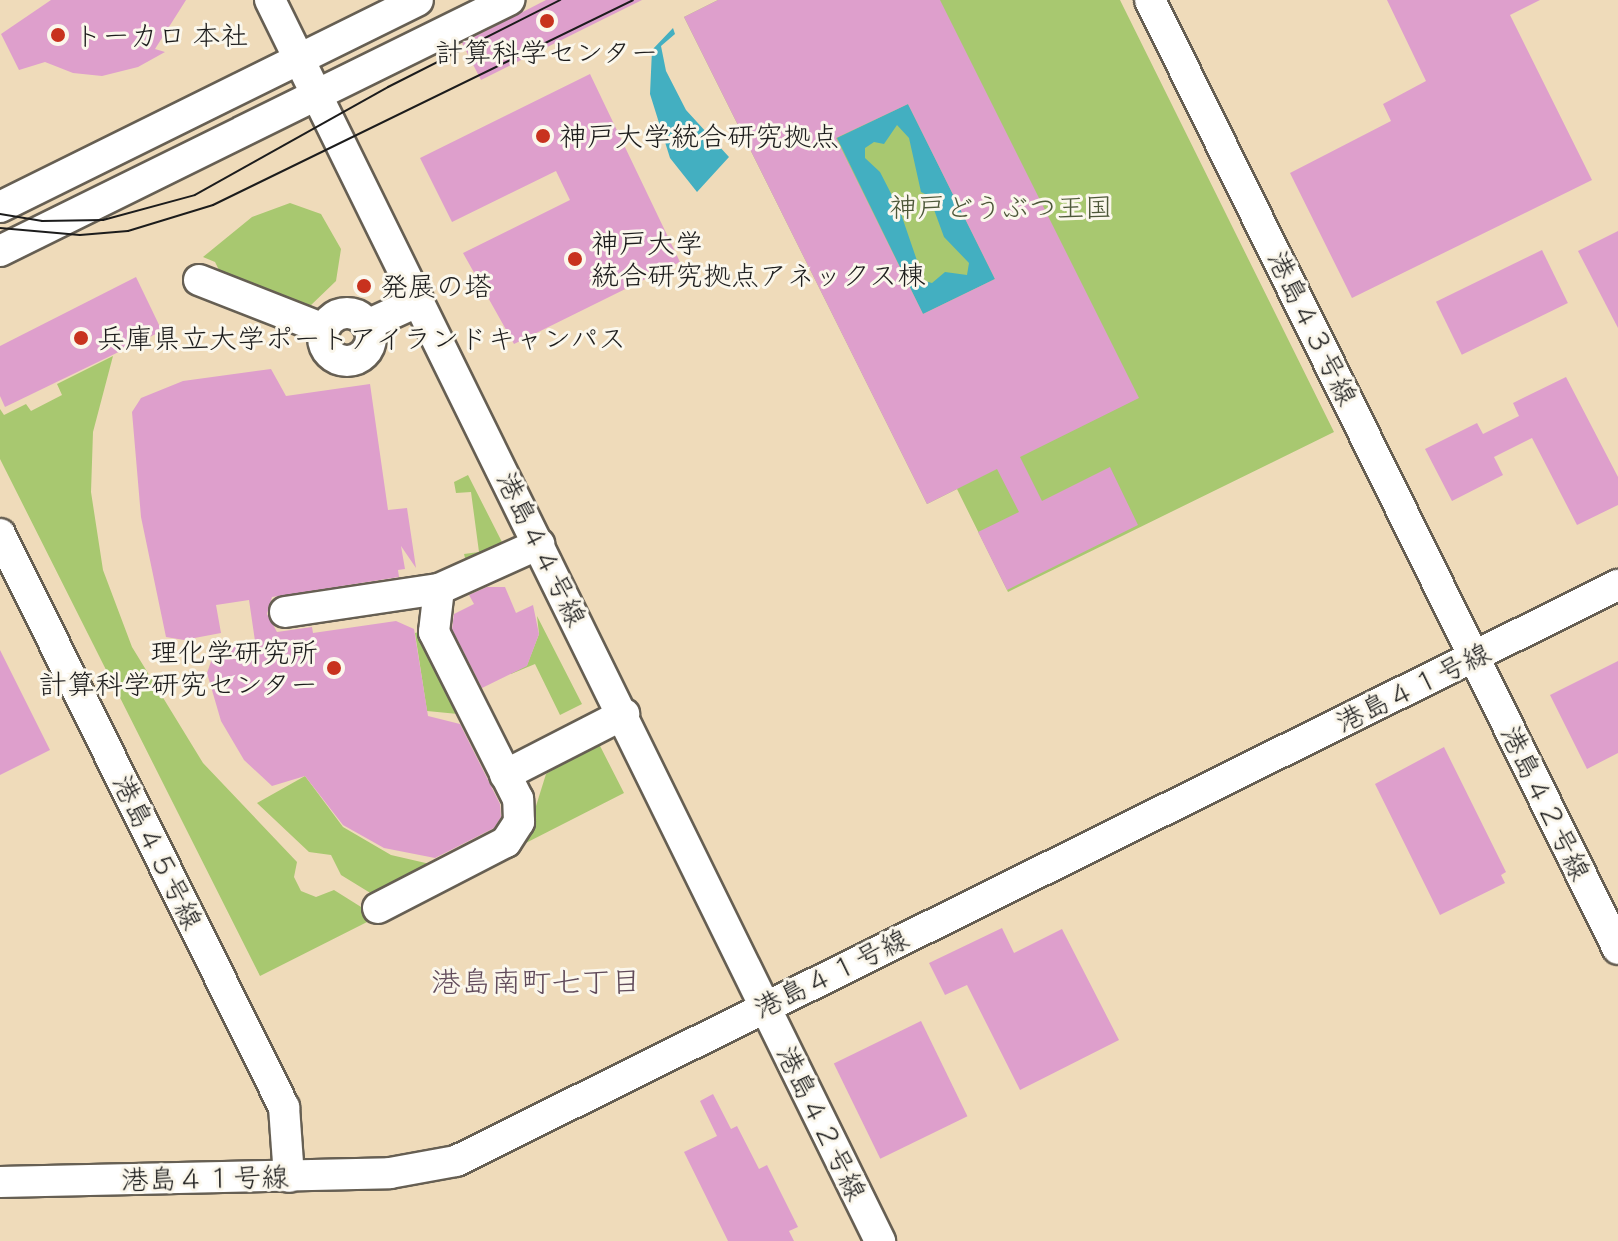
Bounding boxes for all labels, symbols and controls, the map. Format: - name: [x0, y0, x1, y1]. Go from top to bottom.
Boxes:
- marker: 計算科学センター: [536, 10, 558, 32]
- place label: トーカロ 本社: [74, 18, 248, 52]
- marker: トーカロ 本社: [49, 26, 67, 44]
- place label: 計算科学センター: [435, 35, 659, 69]
- place label: 神戸大学統合研究拠点: [559, 119, 839, 153]
- marker: 神戸大学統合研究拠点: [534, 127, 552, 145]
- park label: 神戸どうぶつ王国: [889, 190, 1113, 224]
- place label: 神戸大学 統合研究拠点アネックス棟: [591, 226, 927, 292]
- street label: 港島４３号線: [1261, 245, 1365, 411]
- marker: 神戸大学 統合研究拠点アネックス棟: [566, 250, 584, 268]
- place label: 発展の塔: [380, 269, 492, 303]
- marker: 発展の塔: [355, 277, 373, 295]
- place label: 兵庫県立大学ポートアイランドキャンパス: [97, 321, 629, 355]
- marker: 兵庫県立大学ポートアイランドキャンパス: [72, 329, 90, 347]
- street label: 港島４４号線: [490, 466, 594, 632]
- place label: 理化学研究所 計算科学研究センター: [38, 635, 318, 701]
- street label: 港島４１号線: [1330, 635, 1496, 739]
- marker: 理化学研究所 計算科学研究センター: [325, 659, 343, 677]
- street label: 港島４２号線: [1494, 720, 1598, 886]
- street label: 港島４５号線: [106, 769, 210, 935]
- street label: 港島４１号線: [748, 921, 914, 1025]
- district label: 港島南町七丁目: [431, 963, 641, 999]
- street label: 港島４２号線: [770, 1040, 874, 1206]
- street label: 港島４１号線: [121, 1160, 289, 1196]

